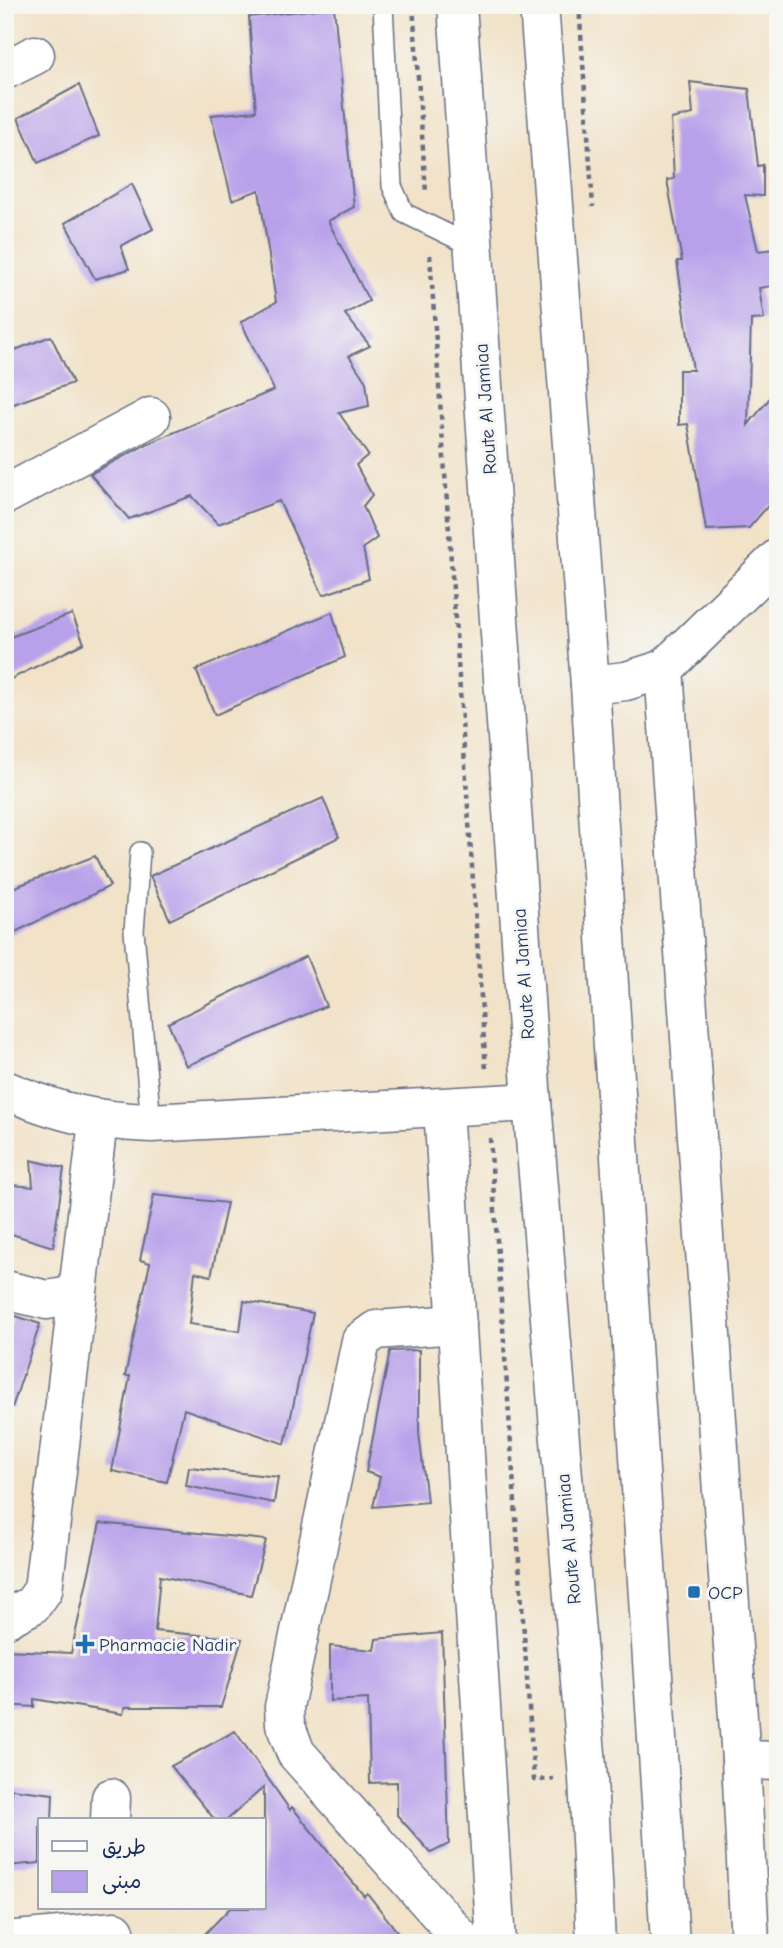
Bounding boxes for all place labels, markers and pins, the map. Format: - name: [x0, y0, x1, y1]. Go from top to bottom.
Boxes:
- place label: OCP: [708, 1582, 743, 1604]
- marker: OCP: [686, 1584, 702, 1600]
- place label: Pharmacie Nadir: [99, 1634, 237, 1656]
- marker: Pharmacie Nadir: [77, 1636, 93, 1652]

